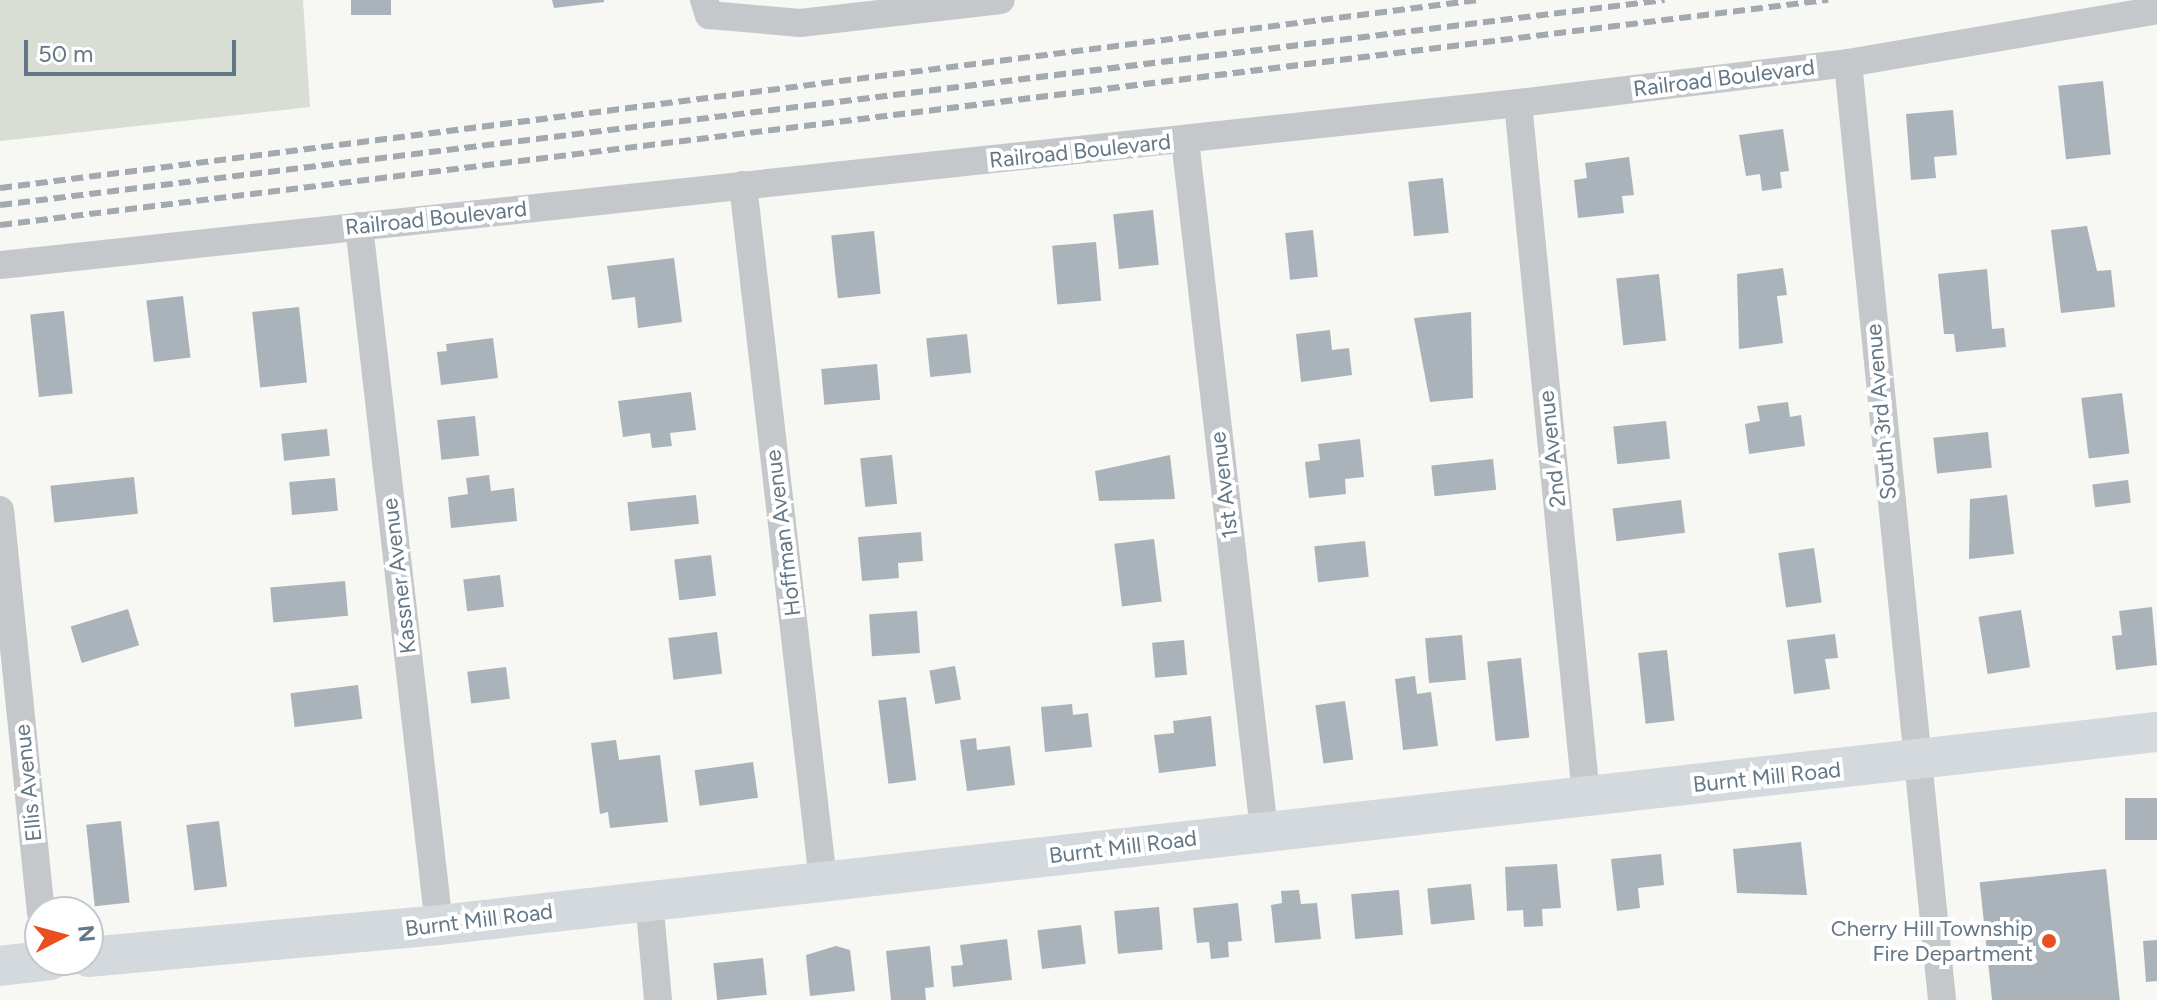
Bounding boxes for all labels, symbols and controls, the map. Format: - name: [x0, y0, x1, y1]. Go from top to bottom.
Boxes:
- scale bar: [28, 24, 240, 74]
- text: 50 m: [38, 39, 94, 68]
- street label: Railroad Boulevard: [1632, 54, 1816, 102]
- street label: Railroad Boulevard: [988, 128, 1172, 174]
- street label: Railroad Boulevard: [344, 195, 528, 241]
- street label: South 3rd Avenue: [1860, 323, 1902, 501]
- street label: 2nd Avenue: [1533, 389, 1571, 509]
- street label: 1st Avenue: [1204, 430, 1244, 540]
- street label: Hoffman Avenue: [760, 448, 806, 618]
- street label: Kassner Avenue: [376, 497, 422, 655]
- street label: Ellis Avenue: [9, 723, 47, 843]
- street label: Burnt Mill Road: [1692, 756, 1842, 798]
- street label: Burnt Mill Road: [1048, 825, 1198, 869]
- north arrow: [24, 896, 104, 976]
- street label: Burnt Mill Road: [404, 898, 554, 942]
- place label: Cherry Hill Township Fire Department: [1831, 915, 2033, 966]
- text: N: [72, 924, 101, 944]
- marker: Cherry Hill Township Fire Department: [2040, 932, 2058, 950]

